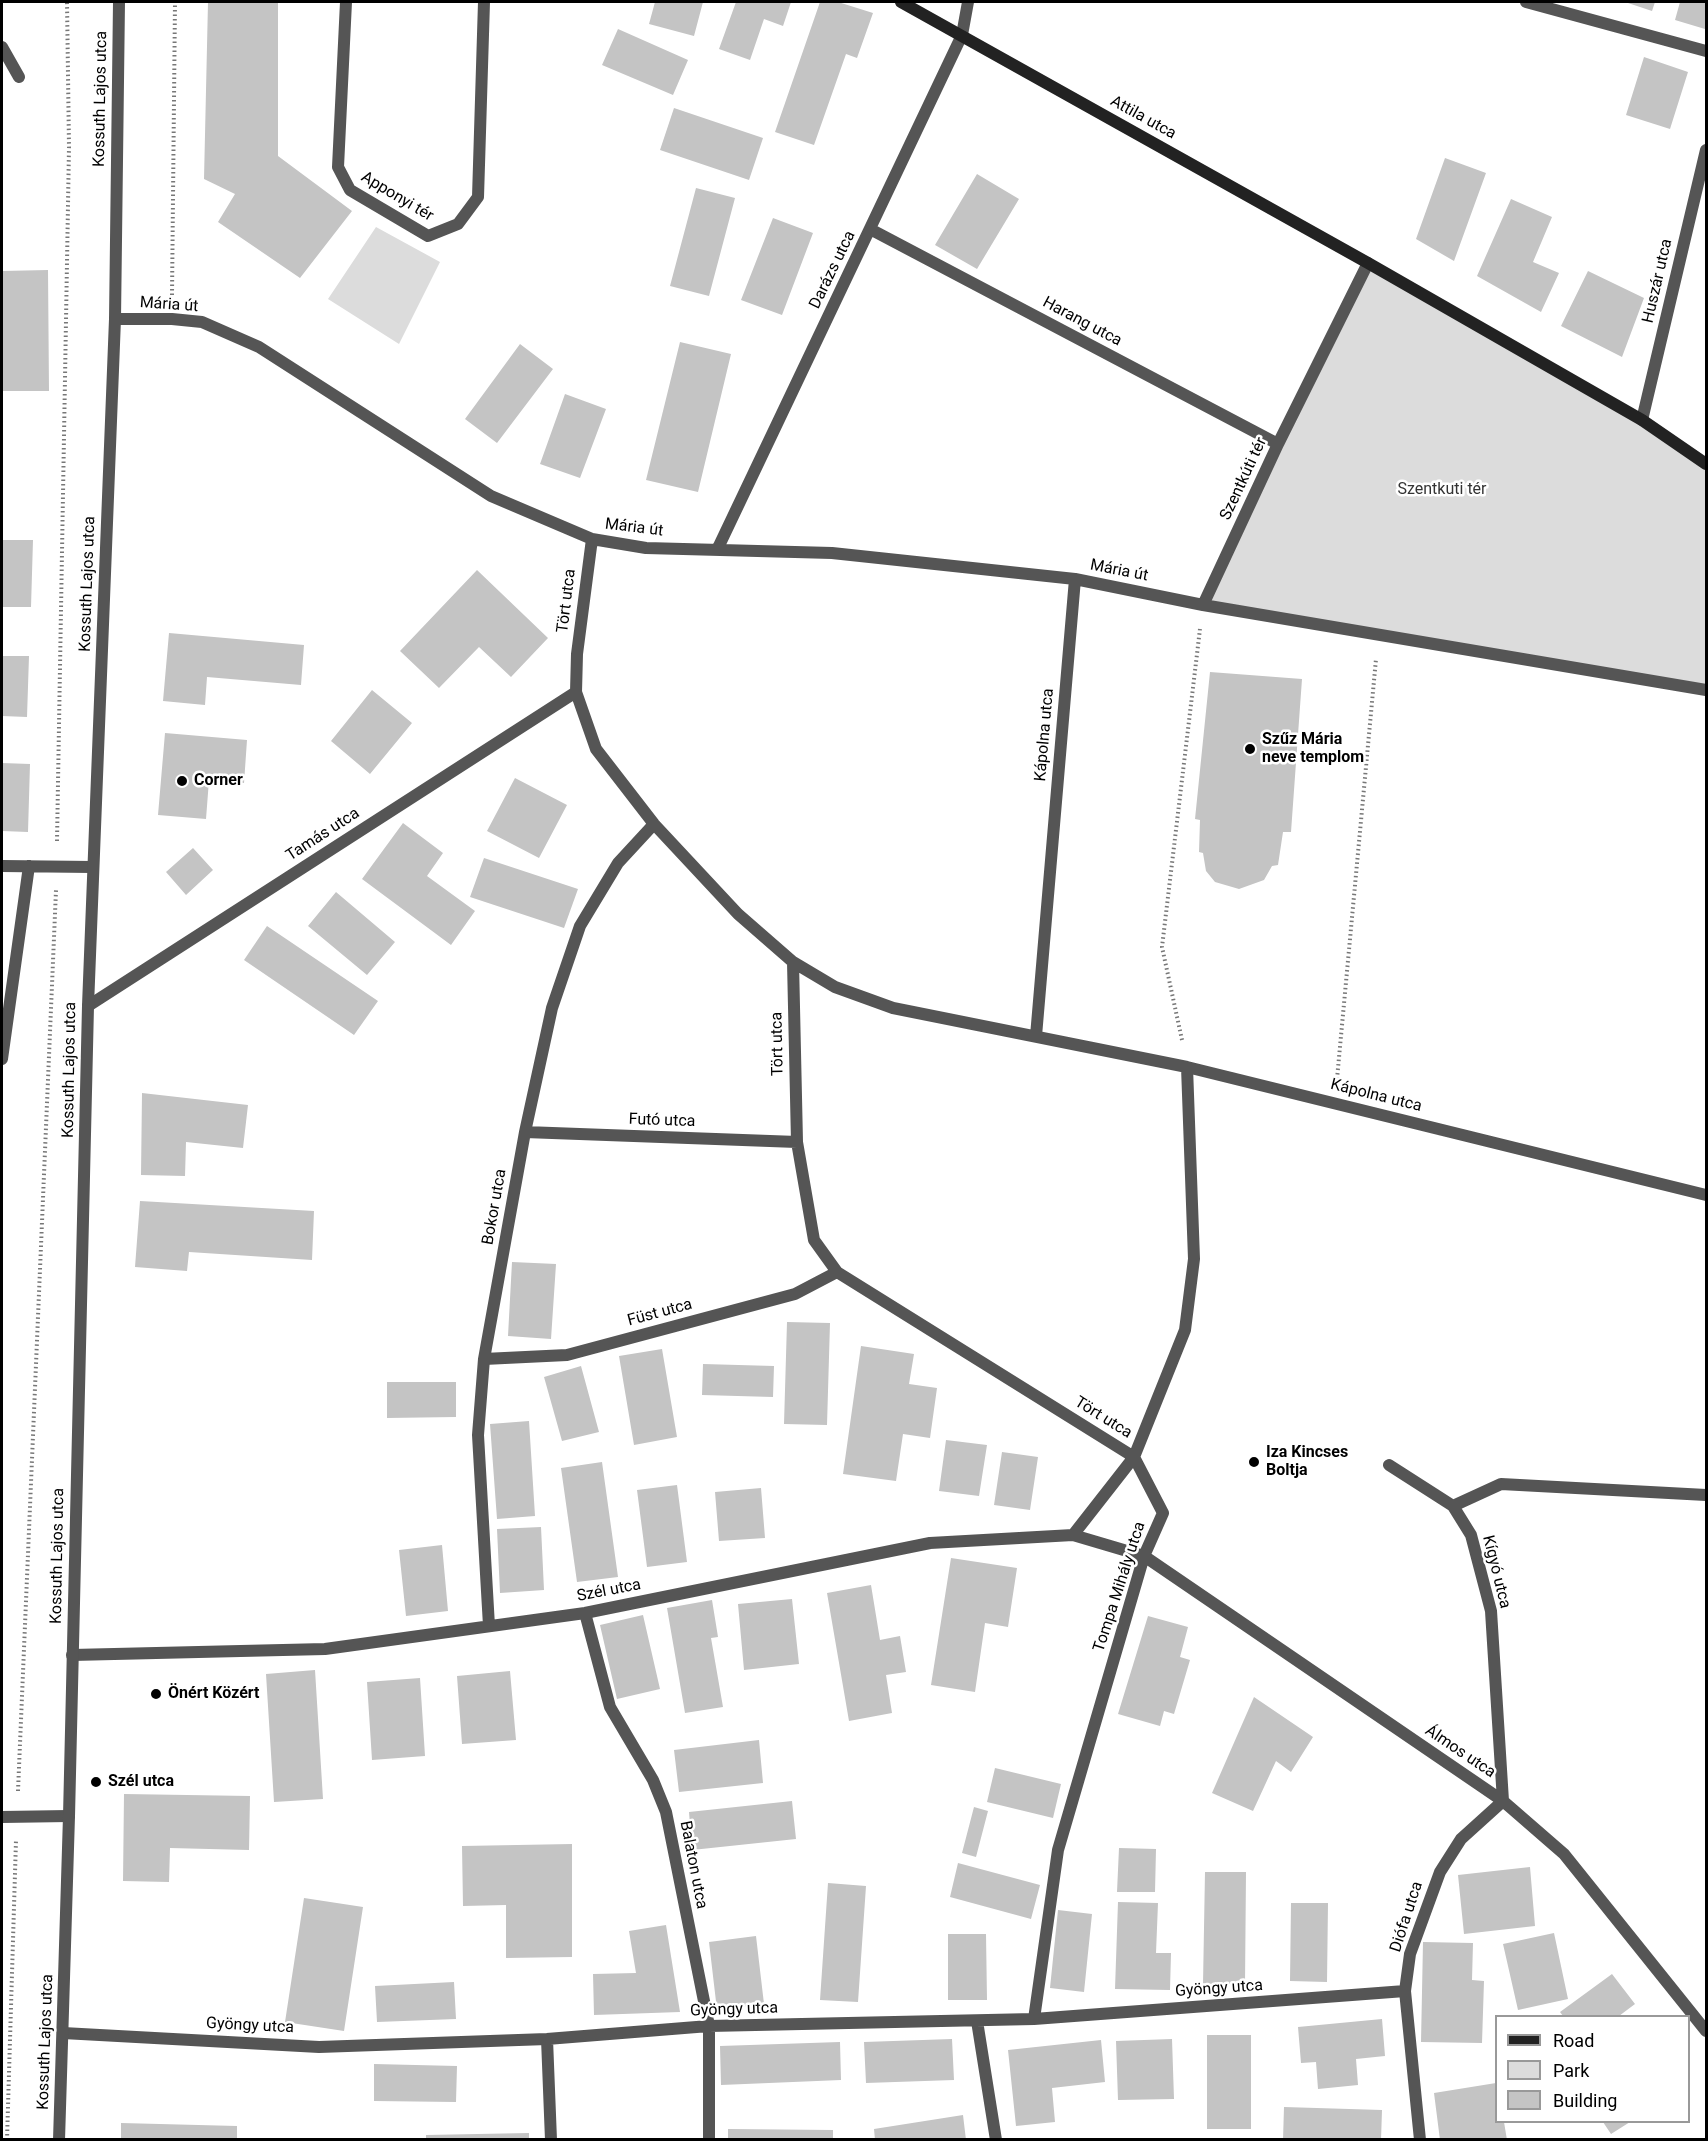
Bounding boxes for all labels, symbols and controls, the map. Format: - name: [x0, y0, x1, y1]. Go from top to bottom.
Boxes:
- street label: Kossuth Lajos utca: [90, 31, 112, 167]
- street label: Attila utca: [1107, 92, 1179, 144]
- street label: Apponyi tér: [357, 168, 437, 226]
- street label: Darázs utca: [806, 228, 860, 312]
- street label: Huszár utca: [1639, 237, 1677, 325]
- street label: Mária út: [139, 293, 199, 317]
- street label: Harang utca: [1039, 293, 1125, 351]
- street label: Szentkúti tér: [1216, 435, 1272, 523]
- park label: Szentkuti tér: [1397, 480, 1487, 500]
- street label: Mária út: [604, 515, 664, 541]
- street label: Kossuth Lajos utca: [76, 516, 100, 652]
- street label: Mária út: [1088, 556, 1150, 586]
- street label: Tört utca: [554, 568, 580, 634]
- street label: Kápolna utca: [1031, 688, 1059, 782]
- place label: Szűz Mária neve templom: [1262, 730, 1364, 768]
- marker: Szűz Mária neve templom: [1243, 742, 1257, 756]
- place label: Corner: [194, 771, 243, 791]
- marker: Corner: [175, 774, 189, 788]
- street label: Tamás utca: [283, 804, 363, 866]
- street label: Kossuth Lajos utca: [59, 1002, 81, 1138]
- street label: Tört utca: [768, 1012, 788, 1076]
- street label: Kápolna utca: [1328, 1075, 1424, 1117]
- street label: Futó utca: [628, 1110, 696, 1132]
- street label: Bokor utca: [479, 1167, 511, 1247]
- street label: Füst utca: [626, 1295, 694, 1331]
- street label: Tört utca: [1071, 1393, 1135, 1443]
- place label: Iza Kincses Boltja: [1266, 1443, 1348, 1481]
- marker: Iza Kincses Boltja: [1247, 1455, 1261, 1469]
- street label: Kossuth Lajos utca: [47, 1488, 69, 1624]
- street label: Tompa Mihály utca: [1090, 1520, 1150, 1654]
- street label: Kígyó utca: [1478, 1533, 1514, 1611]
- street label: Szél utca: [575, 1575, 643, 1607]
- place label: Önért Közért: [168, 1684, 259, 1704]
- marker: Önért Közért: [149, 1687, 163, 1701]
- street label: Álmos utca: [1421, 1721, 1499, 1783]
- place label: Szél utca: [108, 1772, 174, 1792]
- marker: Szél utca: [89, 1775, 103, 1789]
- street label: Balaton utca: [675, 1819, 711, 1911]
- street label: Diófa utca: [1387, 1879, 1427, 1955]
- street label: Kossuth Lajos utca: [34, 1974, 58, 2110]
- street label: Gyöngy utca: [1174, 1976, 1264, 2002]
- street label: Gyöngy utca: [690, 1999, 778, 2021]
- street label: Gyöngy utca: [206, 2014, 294, 2038]
- legend: [1495, 2015, 1690, 2123]
- text: Road: [1553, 2030, 1594, 2051]
- text: Park: [1553, 2060, 1589, 2081]
- text: Building: [1553, 2090, 1617, 2111]

